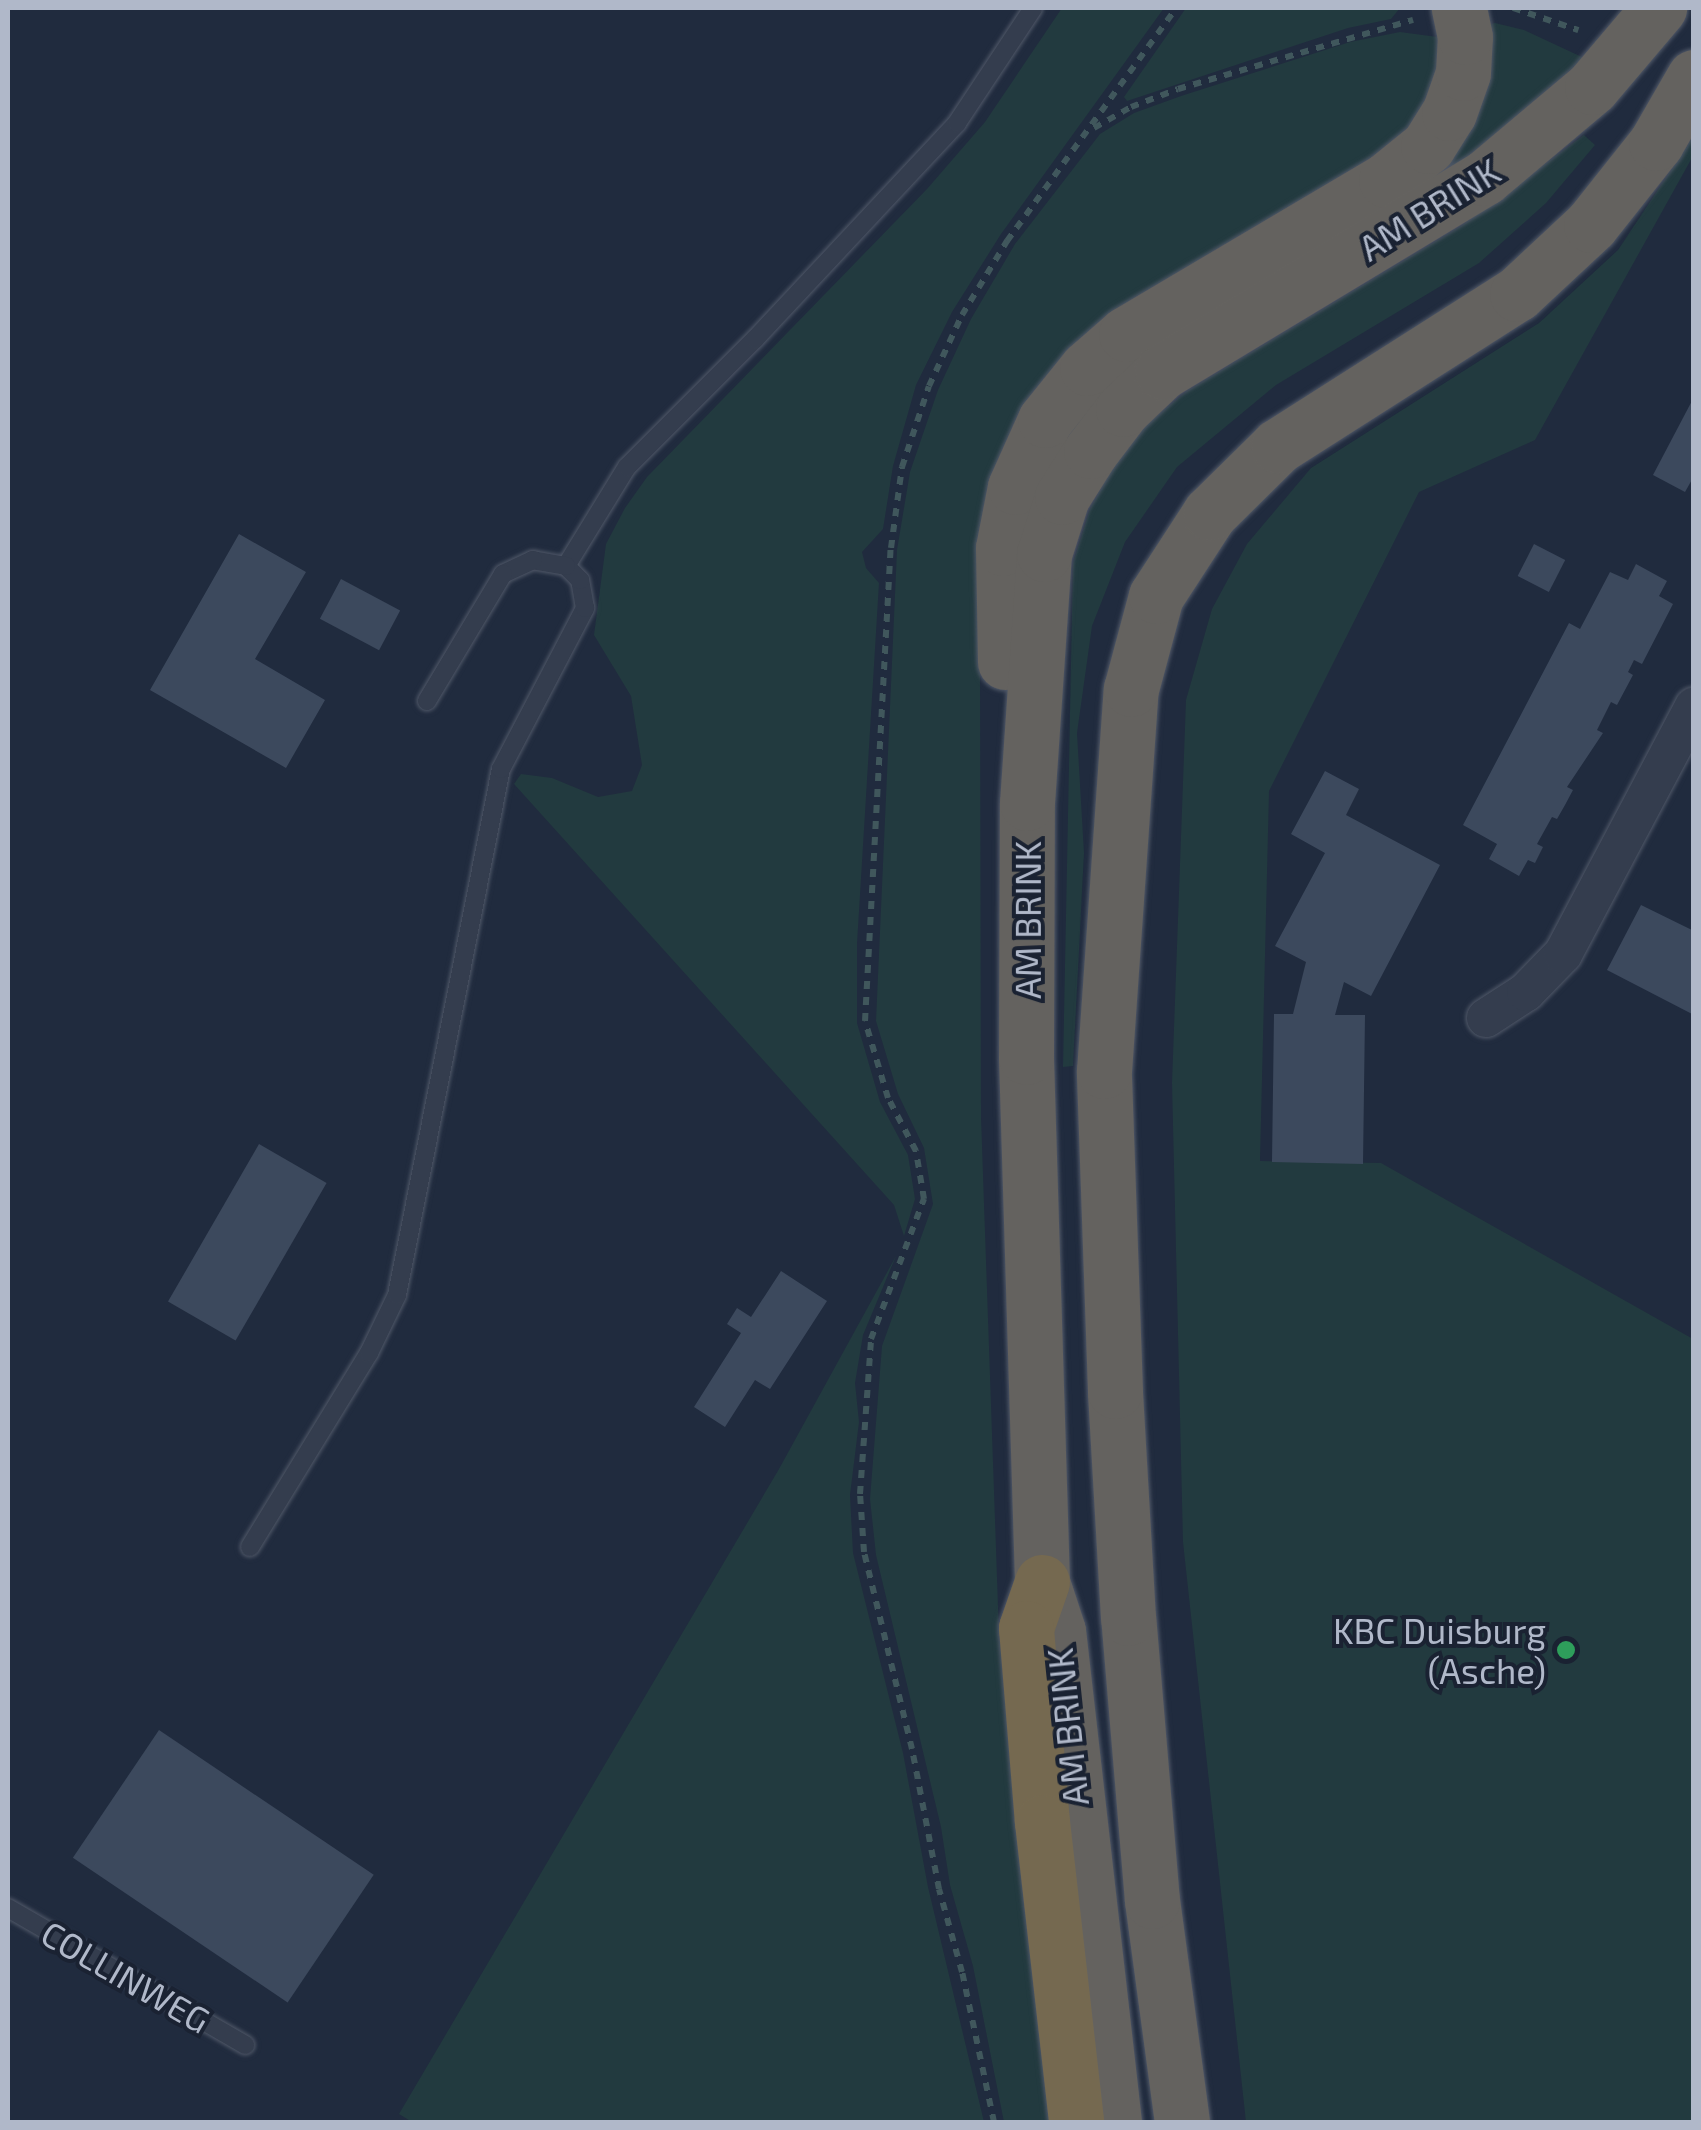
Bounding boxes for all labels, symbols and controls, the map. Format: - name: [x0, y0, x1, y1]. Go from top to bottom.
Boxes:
- street label: AM BRINK: [1351, 149, 1507, 269]
- street label: AM BRINK: [1006, 841, 1048, 999]
- place label: KBC Duisburg (Asche): [1333, 1609, 1546, 1691]
- marker: KBC Duisburg (Asche): [1555, 1639, 1577, 1661]
- street label: AM BRINK: [1038, 1646, 1096, 1808]
- street label: COLLINWEG: [34, 1911, 218, 2041]

